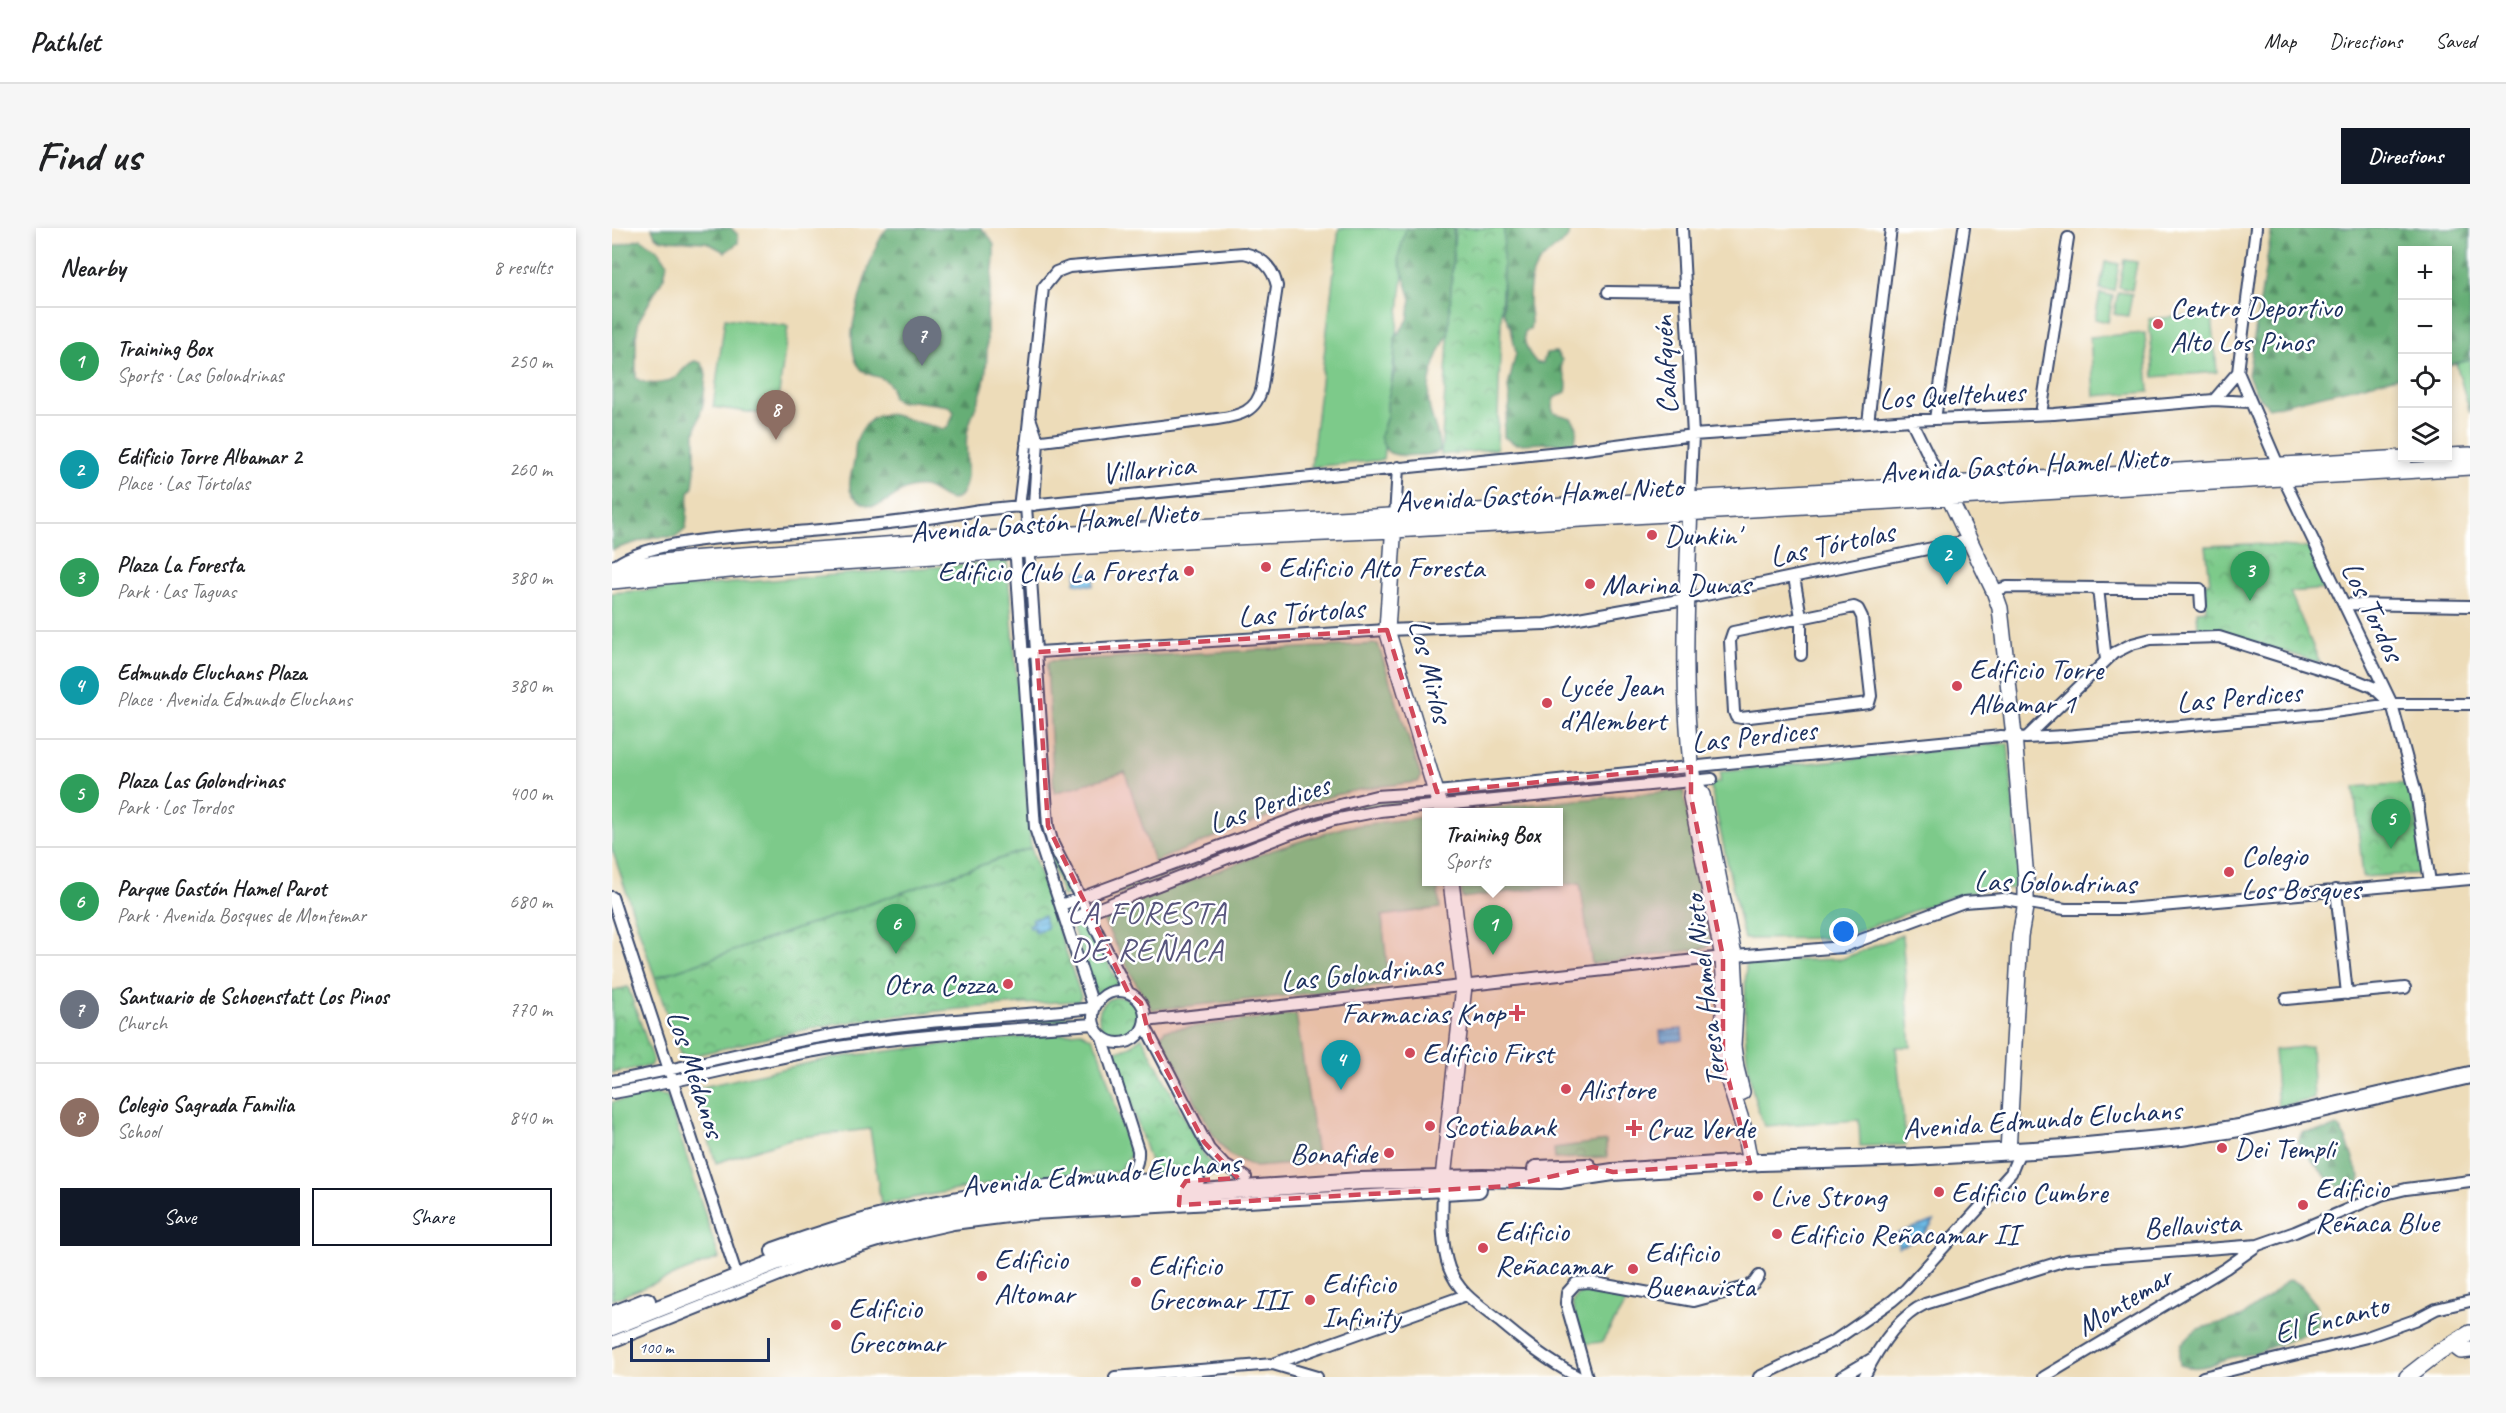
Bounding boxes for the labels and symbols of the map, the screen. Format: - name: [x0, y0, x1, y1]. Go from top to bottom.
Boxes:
- place label: Centro Deportivo Alto Los Pinos: [2170, 288, 2343, 360]
- street label: Calafquén: [1643, 313, 1687, 415]
- pin: 7: [902, 316, 942, 366]
- marker: Centro Deportivo Alto Los Pinos: [2151, 317, 2165, 331]
- street label: Los Queltehues: [1878, 372, 2029, 418]
- pin: 8: [756, 390, 796, 440]
- street label: Avenida Gastón Hamel Nieto: [1879, 438, 2172, 491]
- street label: Villarrica: [1100, 445, 1198, 493]
- street label: Avenida Gastón Hamel Nieto: [1394, 467, 1687, 520]
- street label: Avenida Gastón Hamel Nieto: [909, 493, 1202, 551]
- street label: Las Tórtolas: [1766, 512, 1900, 576]
- place label: Dunkin': [1664, 516, 1745, 554]
- marker: Dunkin': [1645, 528, 1659, 542]
- pin: 2: [1928, 536, 1966, 585]
- place label: Edificio Alto Foresta: [1278, 548, 1486, 586]
- place label: Edificio Club La Foresta: [937, 552, 1179, 590]
- pin: 3: [2230, 552, 2270, 601]
- street label: Los Tordos: [2333, 555, 2415, 670]
- marker: Edificio Alto Foresta: [1259, 560, 1273, 574]
- marker: Edificio Club La Foresta: [1182, 564, 1196, 578]
- place label: Marina Dunas: [1602, 565, 1753, 603]
- marker: Marina Dunas: [1583, 577, 1597, 591]
- street label: Las Tórtolas: [1237, 588, 1368, 635]
- street label: Los Mirlos: [1400, 616, 1463, 729]
- place label: Edificio Torre Albamar 1: [1969, 650, 2105, 722]
- place label: Lycée Jean d’Alembert: [1559, 667, 1669, 739]
- street label: Las Perdices: [2175, 672, 2306, 721]
- marker: Edificio Torre Albamar 1: [1950, 679, 1964, 693]
- marker: Lycée Jean d’Alembert: [1540, 696, 1554, 710]
- street label: Las Perdices: [1690, 710, 1821, 761]
- street label: Las Perdices: [1203, 765, 1337, 842]
- pin: 5: [2372, 800, 2410, 849]
- place label: Colegio Los Bosques: [2241, 836, 2363, 908]
- street label: Las Golondrinas: [1974, 862, 2139, 902]
- marker: Colegio Los Bosques: [2222, 865, 2236, 879]
- street label: Teresa Hamel Nieto: [1674, 890, 1736, 1089]
- district label: LA FORESTA DE REÑACA: [1067, 892, 1227, 970]
- pin: 6: [876, 904, 916, 954]
- pin: 1: [1474, 906, 1512, 955]
- your location: [1829, 917, 1858, 946]
- street label: Las Golondrinas: [1278, 945, 1446, 1000]
- place label: Otra Cozza: [883, 965, 999, 1003]
- marker: Otra Cozza: [1001, 977, 1015, 991]
- place label: Farmacias Knop: [1342, 994, 1507, 1032]
- street label: Los Médanos: [658, 1006, 735, 1145]
- marker: Farmacias Knop: [1510, 1006, 1524, 1020]
- place label: Edificio First: [1422, 1034, 1557, 1072]
- pin: 4: [1322, 1040, 1360, 1090]
- marker: Edificio First: [1403, 1046, 1417, 1060]
- place label: Alistore: [1578, 1070, 1657, 1108]
- marker: Alistore: [1559, 1082, 1573, 1096]
- street label: Avenida Edmundo Eluchans: [1901, 1090, 2185, 1148]
- place label: Scotiabank: [1442, 1107, 1558, 1145]
- place label: Cruz Verde: [1646, 1109, 1757, 1147]
- marker: Scotiabank: [1423, 1119, 1437, 1133]
- marker: Cruz Verde: [1627, 1121, 1641, 1135]
- place label: Dei Templi: [2234, 1129, 2338, 1167]
- place label: Bonafide: [1290, 1134, 1379, 1172]
- marker: Dei Templi: [2215, 1141, 2229, 1155]
- street label: Avenida Edmundo Eluchans: [960, 1143, 1245, 1205]
- marker: Bonafide: [1382, 1146, 1396, 1160]
- place label: Edificio Reñaca Blue: [2315, 1169, 2441, 1241]
- place label: Edificio Cumbre: [1951, 1173, 2110, 1211]
- place label: Live Strong: [1770, 1177, 1888, 1215]
- marker: Edificio Cumbre: [1932, 1185, 1946, 1199]
- marker: Live Strong: [1751, 1189, 1765, 1203]
- marker: Edificio Reñaca Blue: [2296, 1198, 2310, 1212]
- street label: Bellavista: [2142, 1203, 2243, 1247]
- place label: Edificio Reñacamar: [1495, 1212, 1614, 1284]
- place label: Edificio Reñacamar II: [1789, 1215, 2024, 1253]
- marker: Edificio Reñacamar II: [1770, 1227, 1784, 1241]
- place label: Edificio Buenavista: [1645, 1233, 1757, 1305]
- place label: Edificio Altomar: [994, 1240, 1077, 1312]
- marker: Edificio Reñacamar: [1476, 1241, 1490, 1255]
- place label: Edificio Grecomar III: [1148, 1246, 1294, 1318]
- street label: Montemar: [2069, 1256, 2182, 1344]
- marker: Edificio Buenavista: [1626, 1262, 1640, 1276]
- place label: Edificio Infinity: [1322, 1264, 1403, 1336]
- marker: Edificio Altomar: [975, 1269, 989, 1283]
- marker: Edificio Grecomar III: [1129, 1275, 1143, 1289]
- street label: El Encanto: [2270, 1285, 2395, 1352]
- place label: Edificio Grecomar: [848, 1289, 947, 1361]
- marker: Edificio Infinity: [1303, 1293, 1317, 1307]
- marker: Edificio Grecomar: [829, 1318, 843, 1332]
- scale bar: [630, 1335, 770, 1362]

